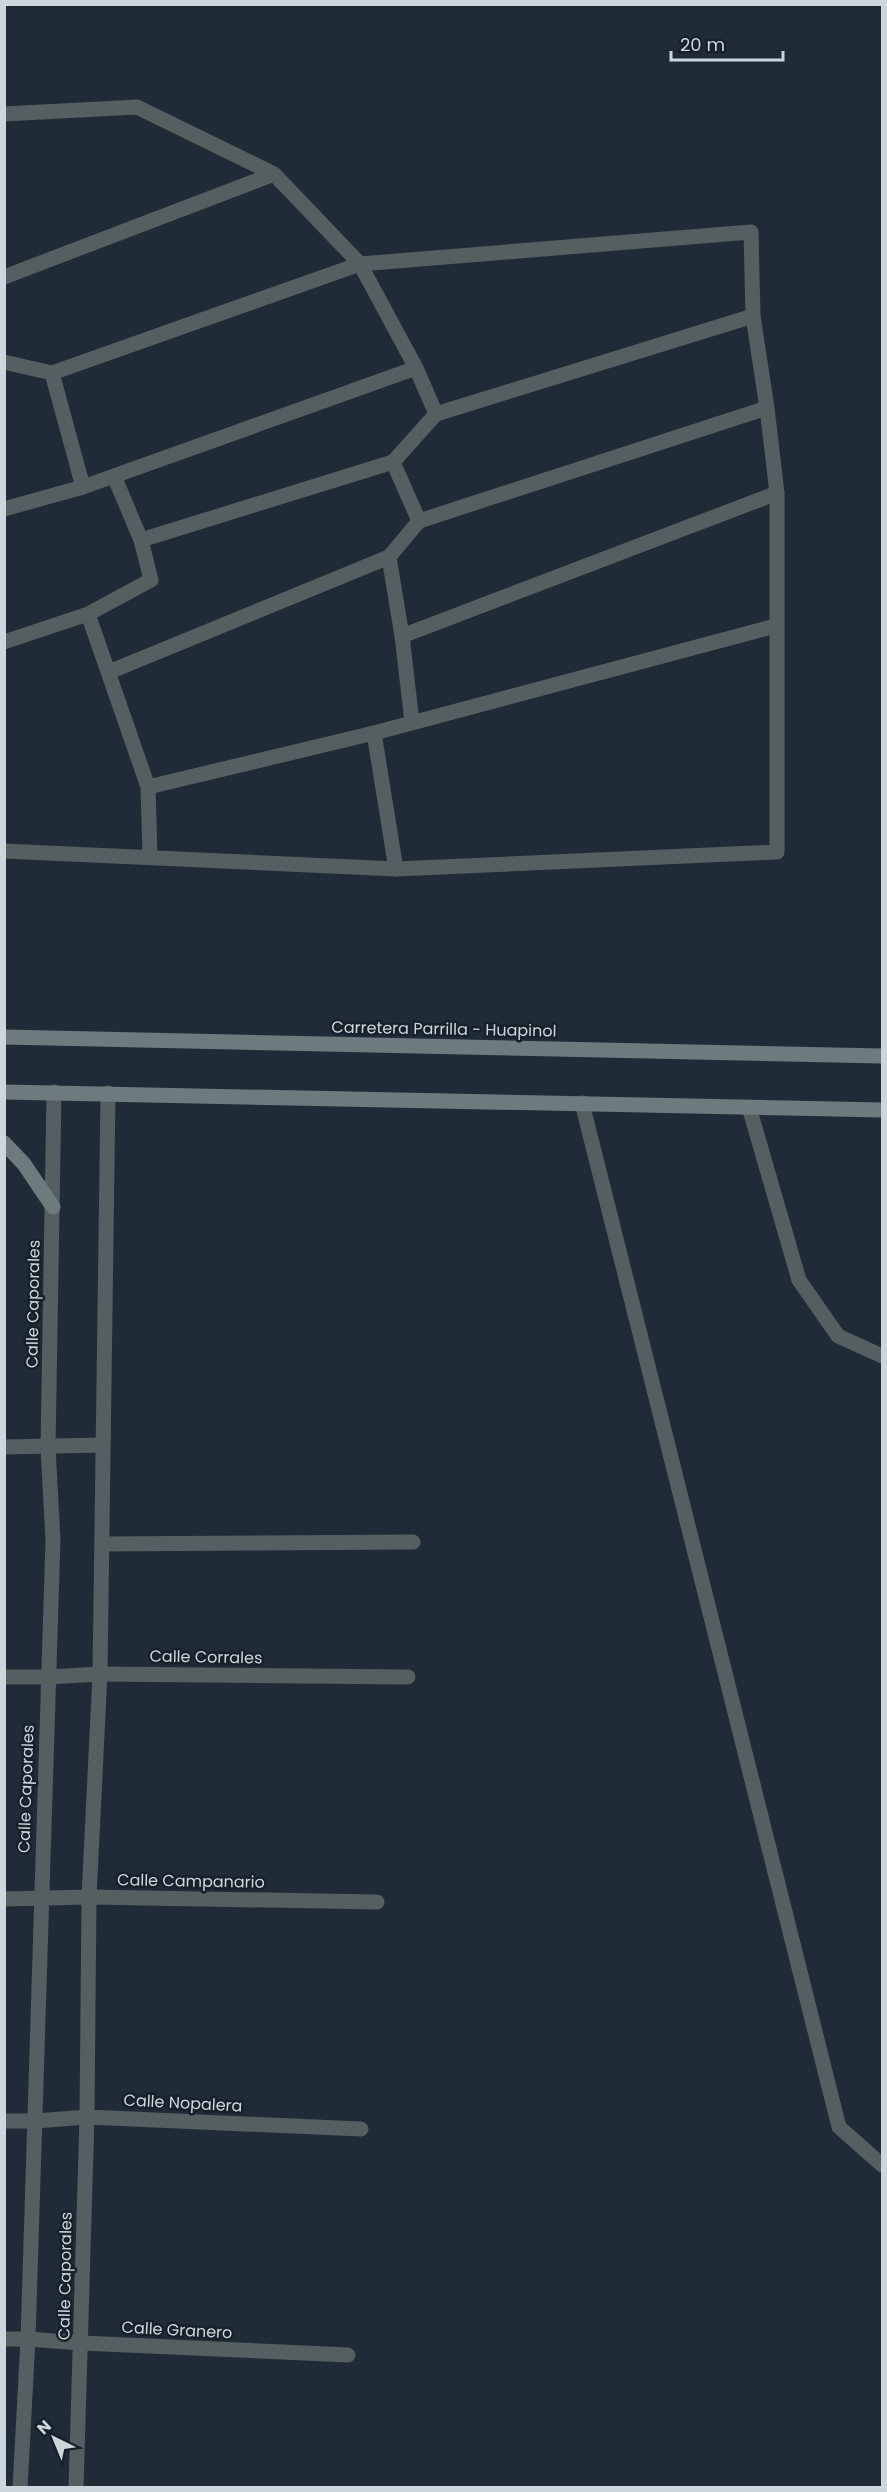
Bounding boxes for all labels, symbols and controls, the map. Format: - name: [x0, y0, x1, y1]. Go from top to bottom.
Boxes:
- scale bar: [671, 24, 784, 62]
- text: 20 m: [680, 32, 725, 57]
- street label: Carretera Parrilla - Huapinol: [331, 1016, 557, 1042]
- street label: Calle Caporales: [20, 1240, 46, 1368]
- street label: Calle Corrales: [149, 1645, 263, 1669]
- street label: Calle Caporales: [12, 1724, 40, 1854]
- street label: Calle Campanario: [117, 1868, 265, 1894]
- street label: Calle Nopalera: [123, 2088, 243, 2118]
- street label: Calle Caporales: [52, 2212, 78, 2340]
- street label: Calle Granero: [121, 2316, 233, 2344]
- north arrow: [24, 2408, 84, 2468]
- text: N: [32, 2415, 56, 2440]

